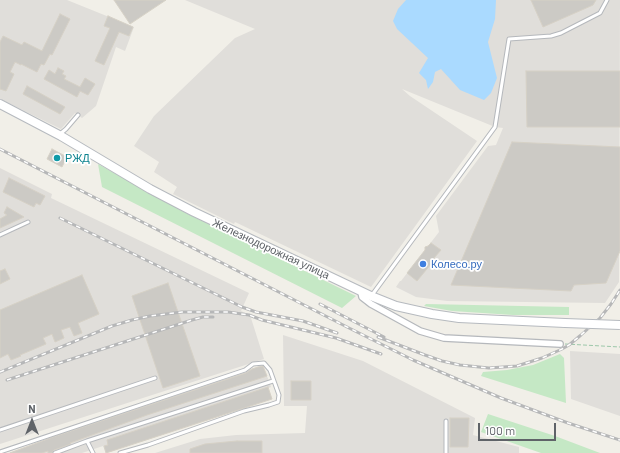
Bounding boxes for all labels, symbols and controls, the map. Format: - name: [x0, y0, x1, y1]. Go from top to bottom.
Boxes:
- place label: РЖД: [65, 151, 90, 165]
- marker: РЖД: [52, 153, 62, 163]
- street label: Железнодорожная улица: [210, 216, 332, 282]
- place label: Колесо.ру: [431, 257, 482, 271]
- marker: Колесо.ру: [418, 259, 428, 269]
- north arrow: [12, 401, 52, 441]
- text: N: [28, 402, 36, 415]
- scale bar: [480, 415, 558, 441]
- text: 100 m: [485, 423, 515, 437]

